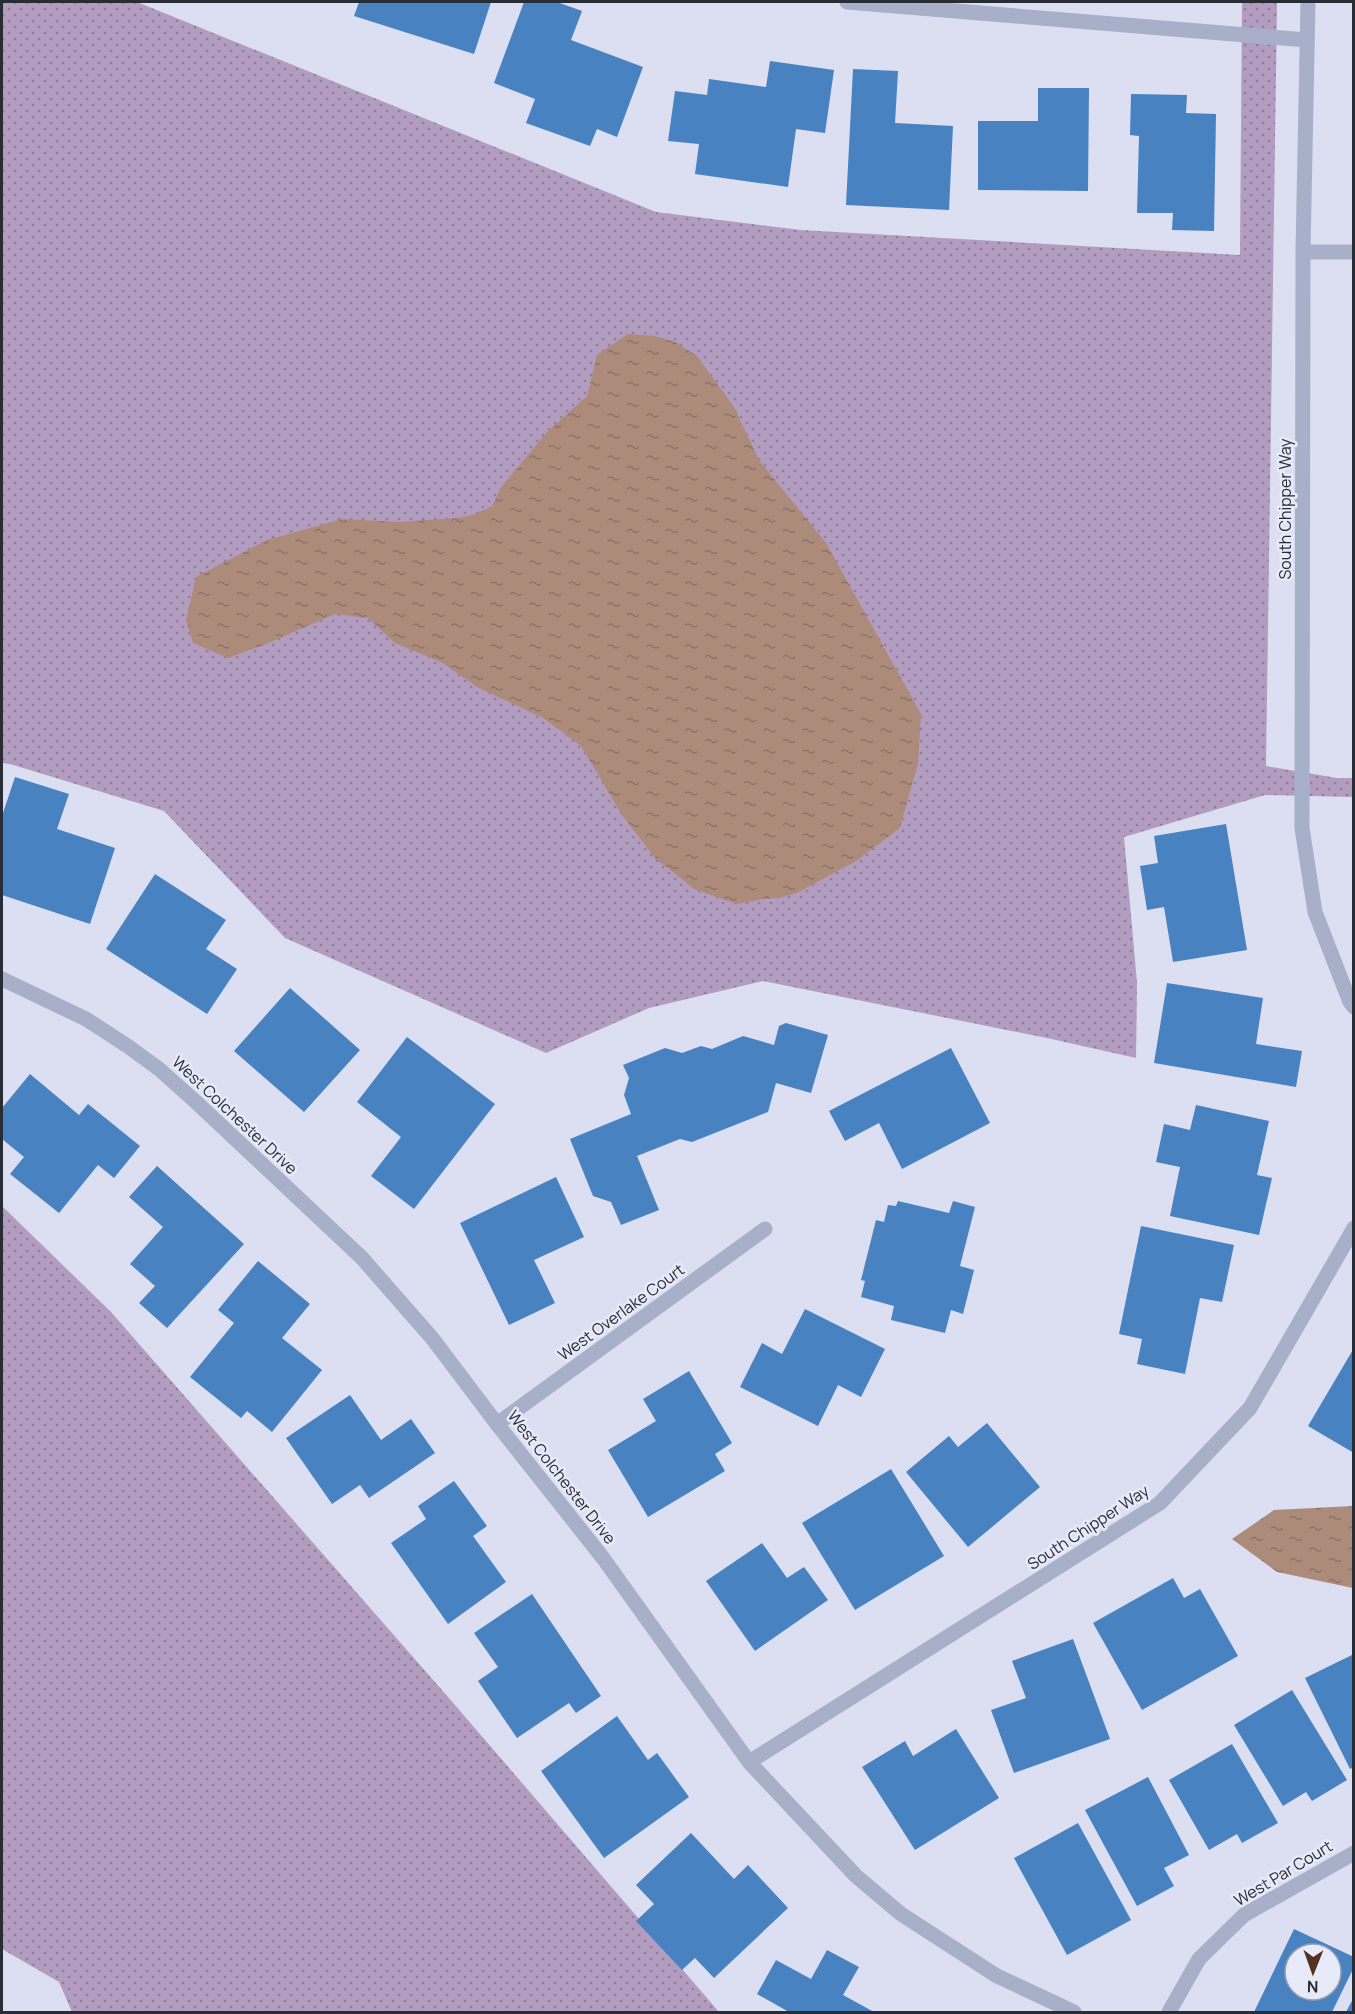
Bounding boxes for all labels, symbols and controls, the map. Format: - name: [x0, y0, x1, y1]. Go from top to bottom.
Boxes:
- street label: South Chipper Way: [1274, 438, 1296, 580]
- street label: West Colchester Drive: [168, 1051, 302, 1179]
- street label: West Overlake Court: [553, 1259, 689, 1365]
- street label: West Colchester Drive: [503, 1406, 621, 1548]
- street label: South Chipper Way: [1023, 1479, 1154, 1575]
- street label: West Par Court: [1230, 1835, 1336, 1911]
- north arrow: [1283, 1942, 1343, 2002]
- text: N: [1307, 1976, 1319, 1998]

